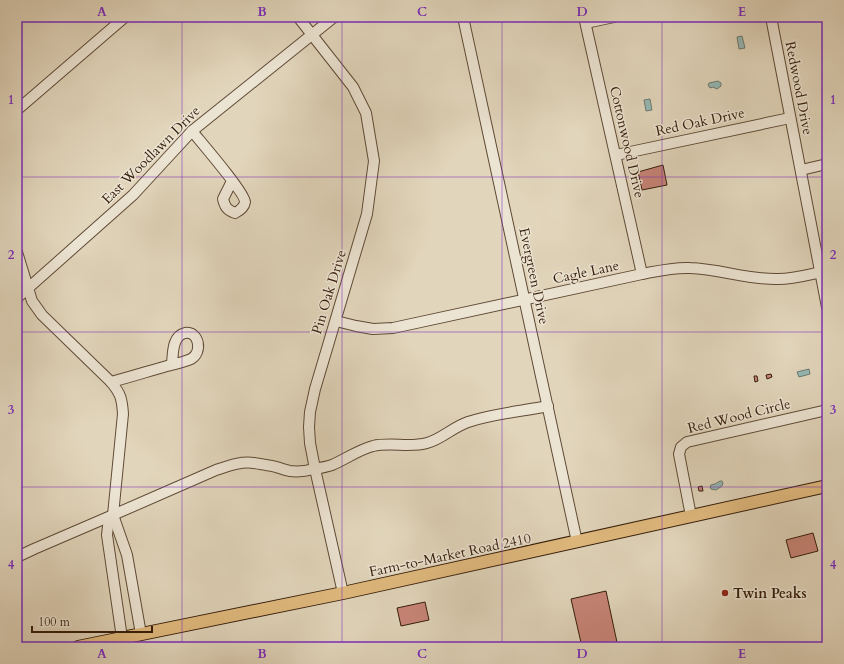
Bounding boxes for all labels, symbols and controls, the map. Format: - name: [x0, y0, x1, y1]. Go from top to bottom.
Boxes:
- text: A: [97, 3, 107, 21]
- text: B: [257, 3, 267, 21]
- text: C: [417, 3, 427, 21]
- text: D: [576, 3, 588, 21]
- text: E: [738, 3, 746, 21]
- street label: Redwood Drive: [781, 40, 817, 136]
- street label: Cottonwood Drive: [605, 84, 649, 200]
- text: 1: [8, 91, 14, 109]
- text: 1: [830, 91, 836, 109]
- street label: East Woodlawn Drive: [98, 102, 204, 208]
- street label: Red Oak Drive: [654, 103, 746, 141]
- street label: Evergreen Drive: [514, 226, 554, 326]
- text: 2: [8, 246, 15, 264]
- text: 2: [830, 246, 837, 264]
- street label: Pin Oak Drive: [307, 248, 351, 336]
- street label: Cagle Lane: [551, 256, 621, 288]
- street label: Red Wood Circle: [686, 394, 792, 438]
- text: 3: [8, 401, 15, 419]
- text: 3: [830, 401, 837, 419]
- street label: Farm-to-Market Road 2410: [367, 529, 533, 581]
- text: 4: [8, 556, 15, 574]
- text: 4: [830, 556, 837, 574]
- place label: Twin Peaks: [733, 584, 807, 603]
- marker: Twin Peaks: [720, 588, 730, 598]
- scale bar: [32, 608, 152, 634]
- text: 100 m: [38, 614, 71, 630]
- text: A: [97, 645, 107, 663]
- text: B: [257, 645, 267, 663]
- text: C: [417, 645, 427, 663]
- text: D: [576, 645, 588, 663]
- text: E: [738, 645, 746, 663]

